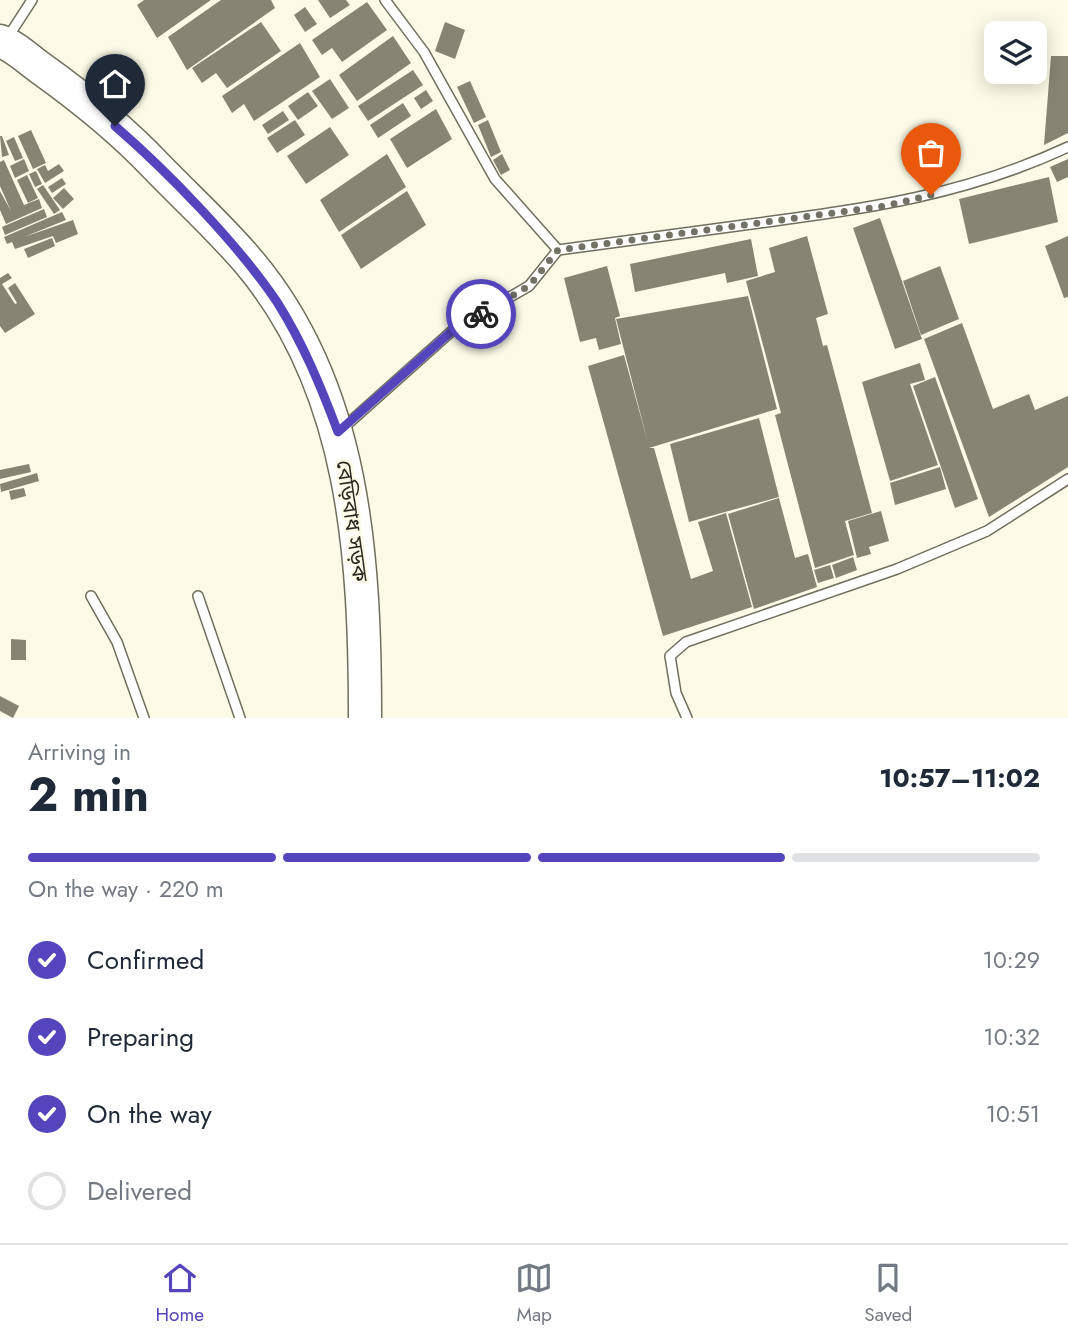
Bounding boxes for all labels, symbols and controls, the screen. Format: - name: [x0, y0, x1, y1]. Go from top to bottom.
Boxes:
- map controls: [984, 21, 1047, 84]
- button: layers: [984, 21, 1047, 84]
- pin: [85, 54, 145, 126]
- icon: home: [96, 65, 134, 103]
- pin: [901, 123, 961, 195]
- icon: bag: [912, 134, 950, 172]
- courier: [446, 279, 516, 349]
- icon: bike: [462, 295, 500, 333]
- street label: বেড়িবাধ সড়ক: [329, 458, 376, 585]
- text: Arriving in: [28, 735, 131, 769]
- text: 10:57–11:02: [879, 759, 1040, 797]
- text: 2 min: [28, 762, 149, 828]
- text: On the way · 220 m: [28, 872, 224, 906]
- icon: check: [28, 941, 66, 979]
- text: Confirmed: [87, 941, 204, 979]
- text: 10:29: [983, 943, 1040, 977]
- icon: check: [28, 1018, 66, 1056]
- text: Preparing: [87, 1018, 194, 1056]
- text: 10:32: [983, 1020, 1040, 1054]
- icon: check: [28, 1095, 66, 1133]
- text: On the way: [87, 1095, 212, 1133]
- text: 10:51: [986, 1097, 1040, 1131]
- text: Delivered: [87, 1172, 192, 1210]
- tab: Home: [156, 1259, 204, 1328]
- tab: Map: [515, 1259, 553, 1328]
- tab: Saved: [864, 1259, 912, 1328]

